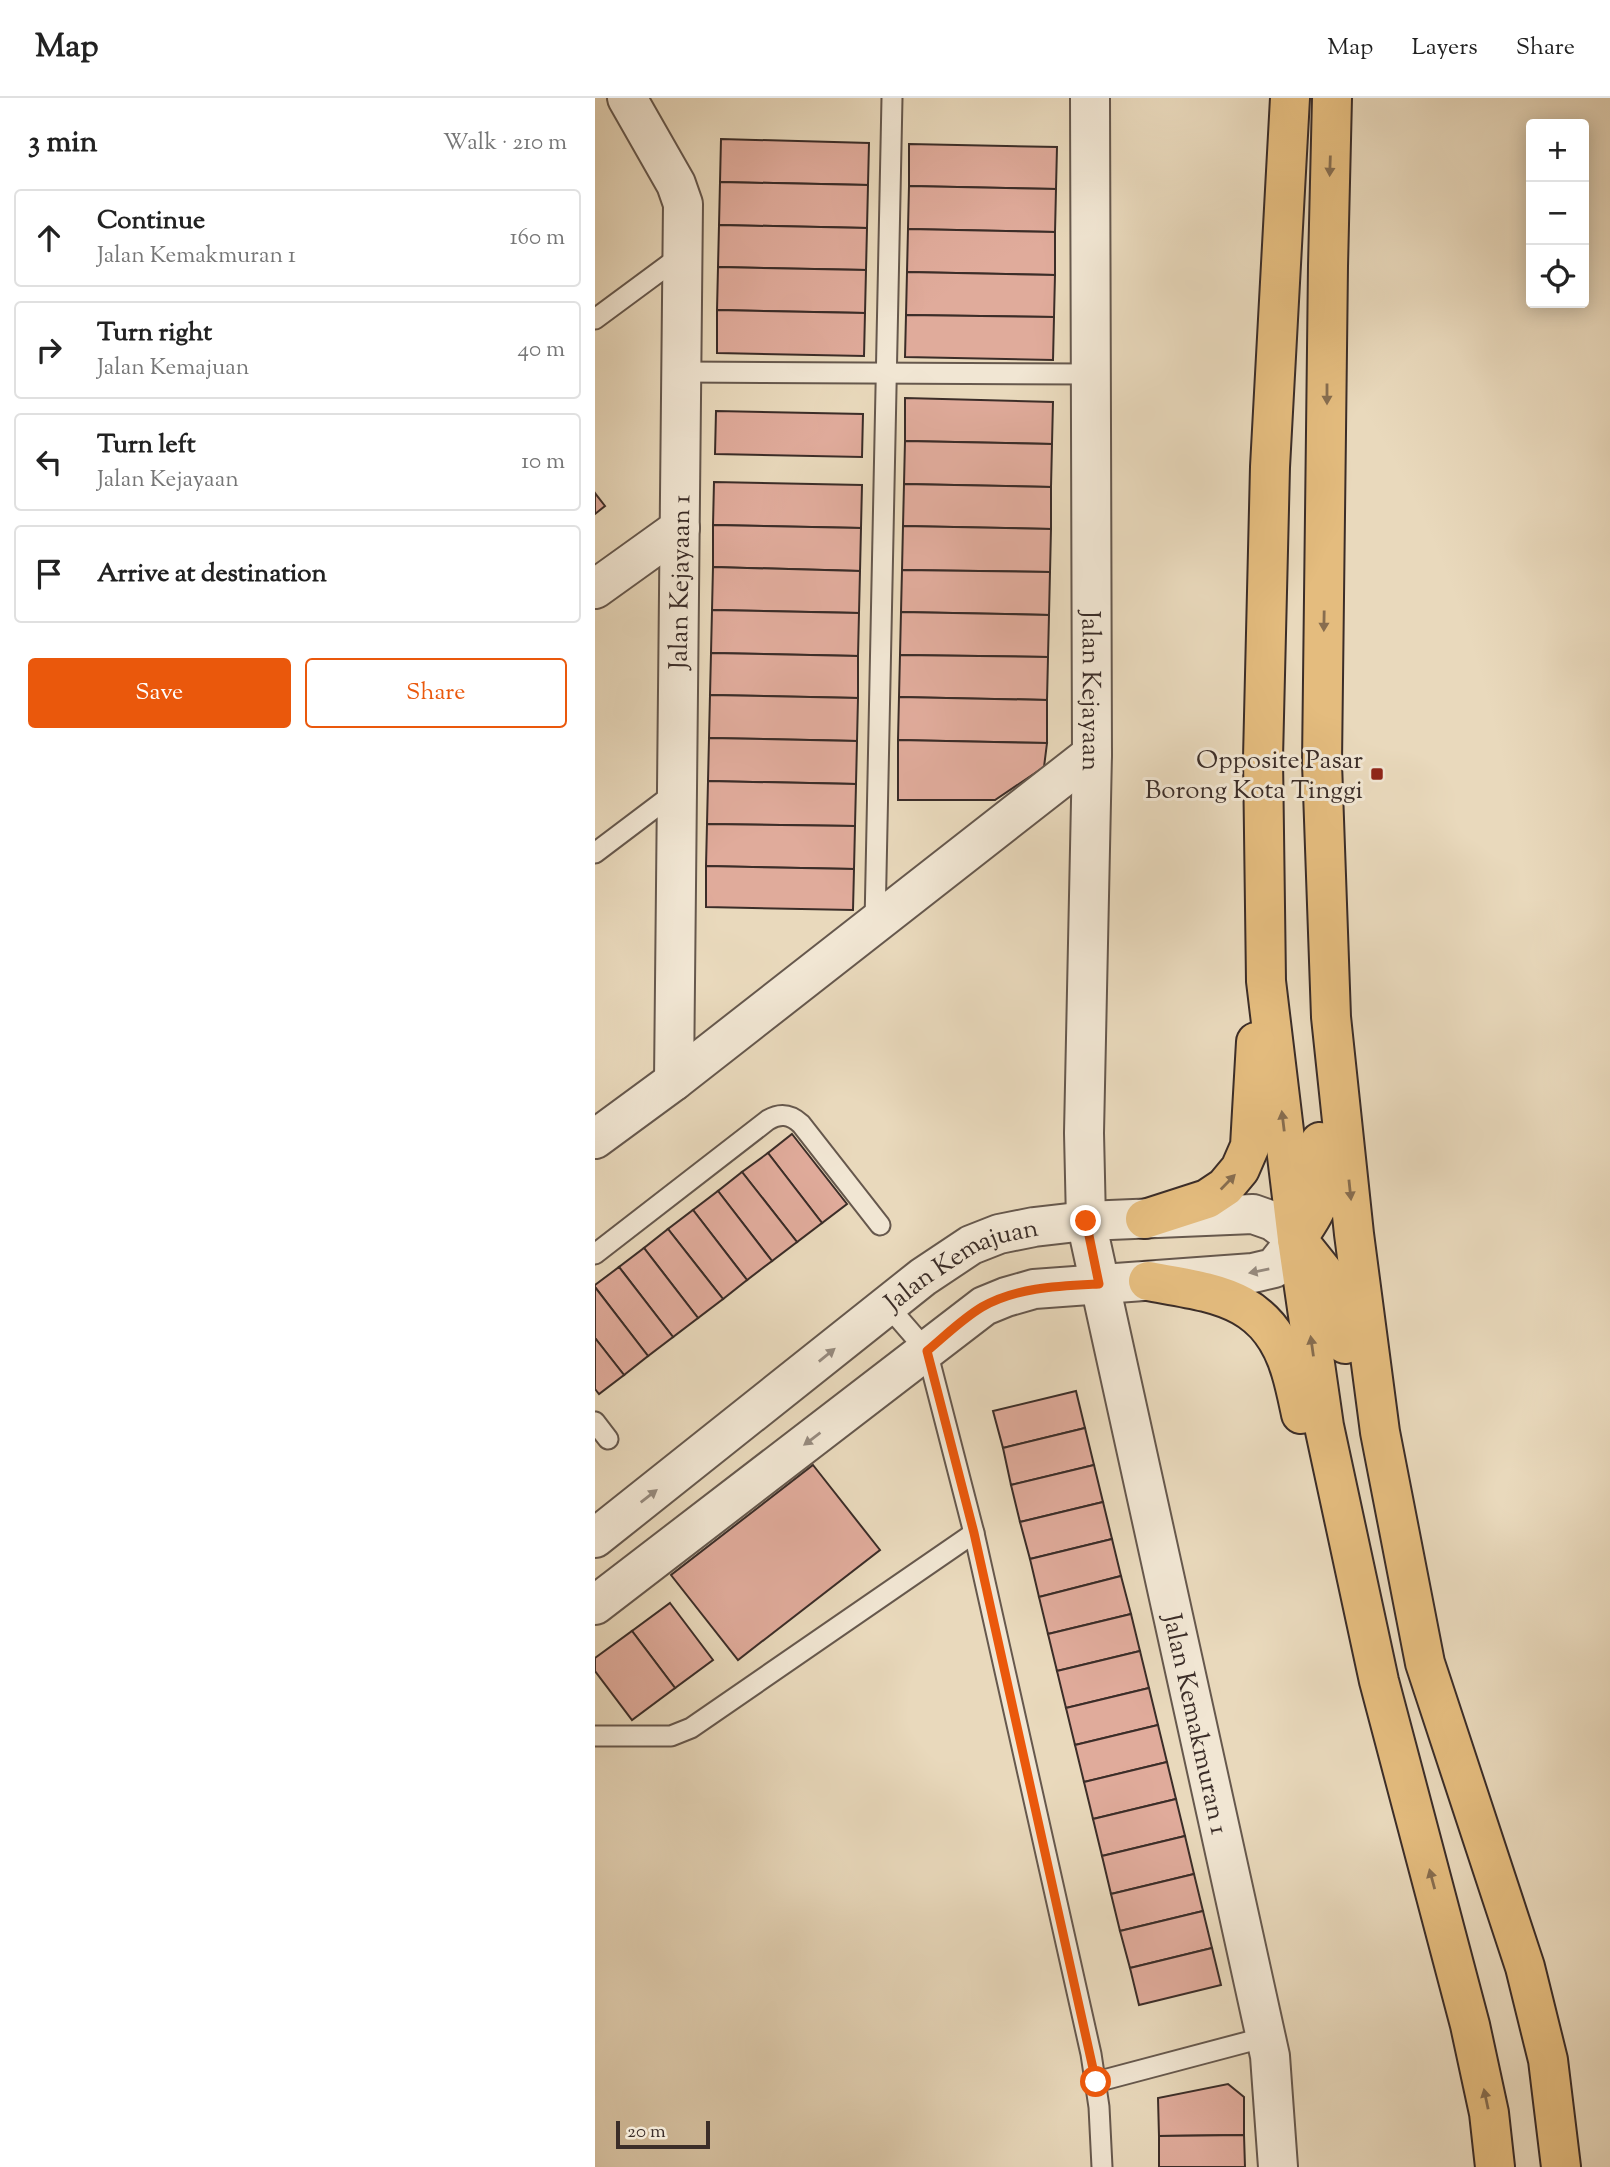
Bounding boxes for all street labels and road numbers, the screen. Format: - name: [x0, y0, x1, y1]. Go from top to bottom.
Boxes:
- street label: Jalan Kejayaan 1: [661, 494, 702, 672]
- street label: Jalan Kejayaan: [1071, 609, 1108, 772]
- street label: Jalan Kemajuan: [876, 1211, 1042, 1323]
- street label: Jalan Kemakmuran 1: [1152, 1609, 1237, 1838]

